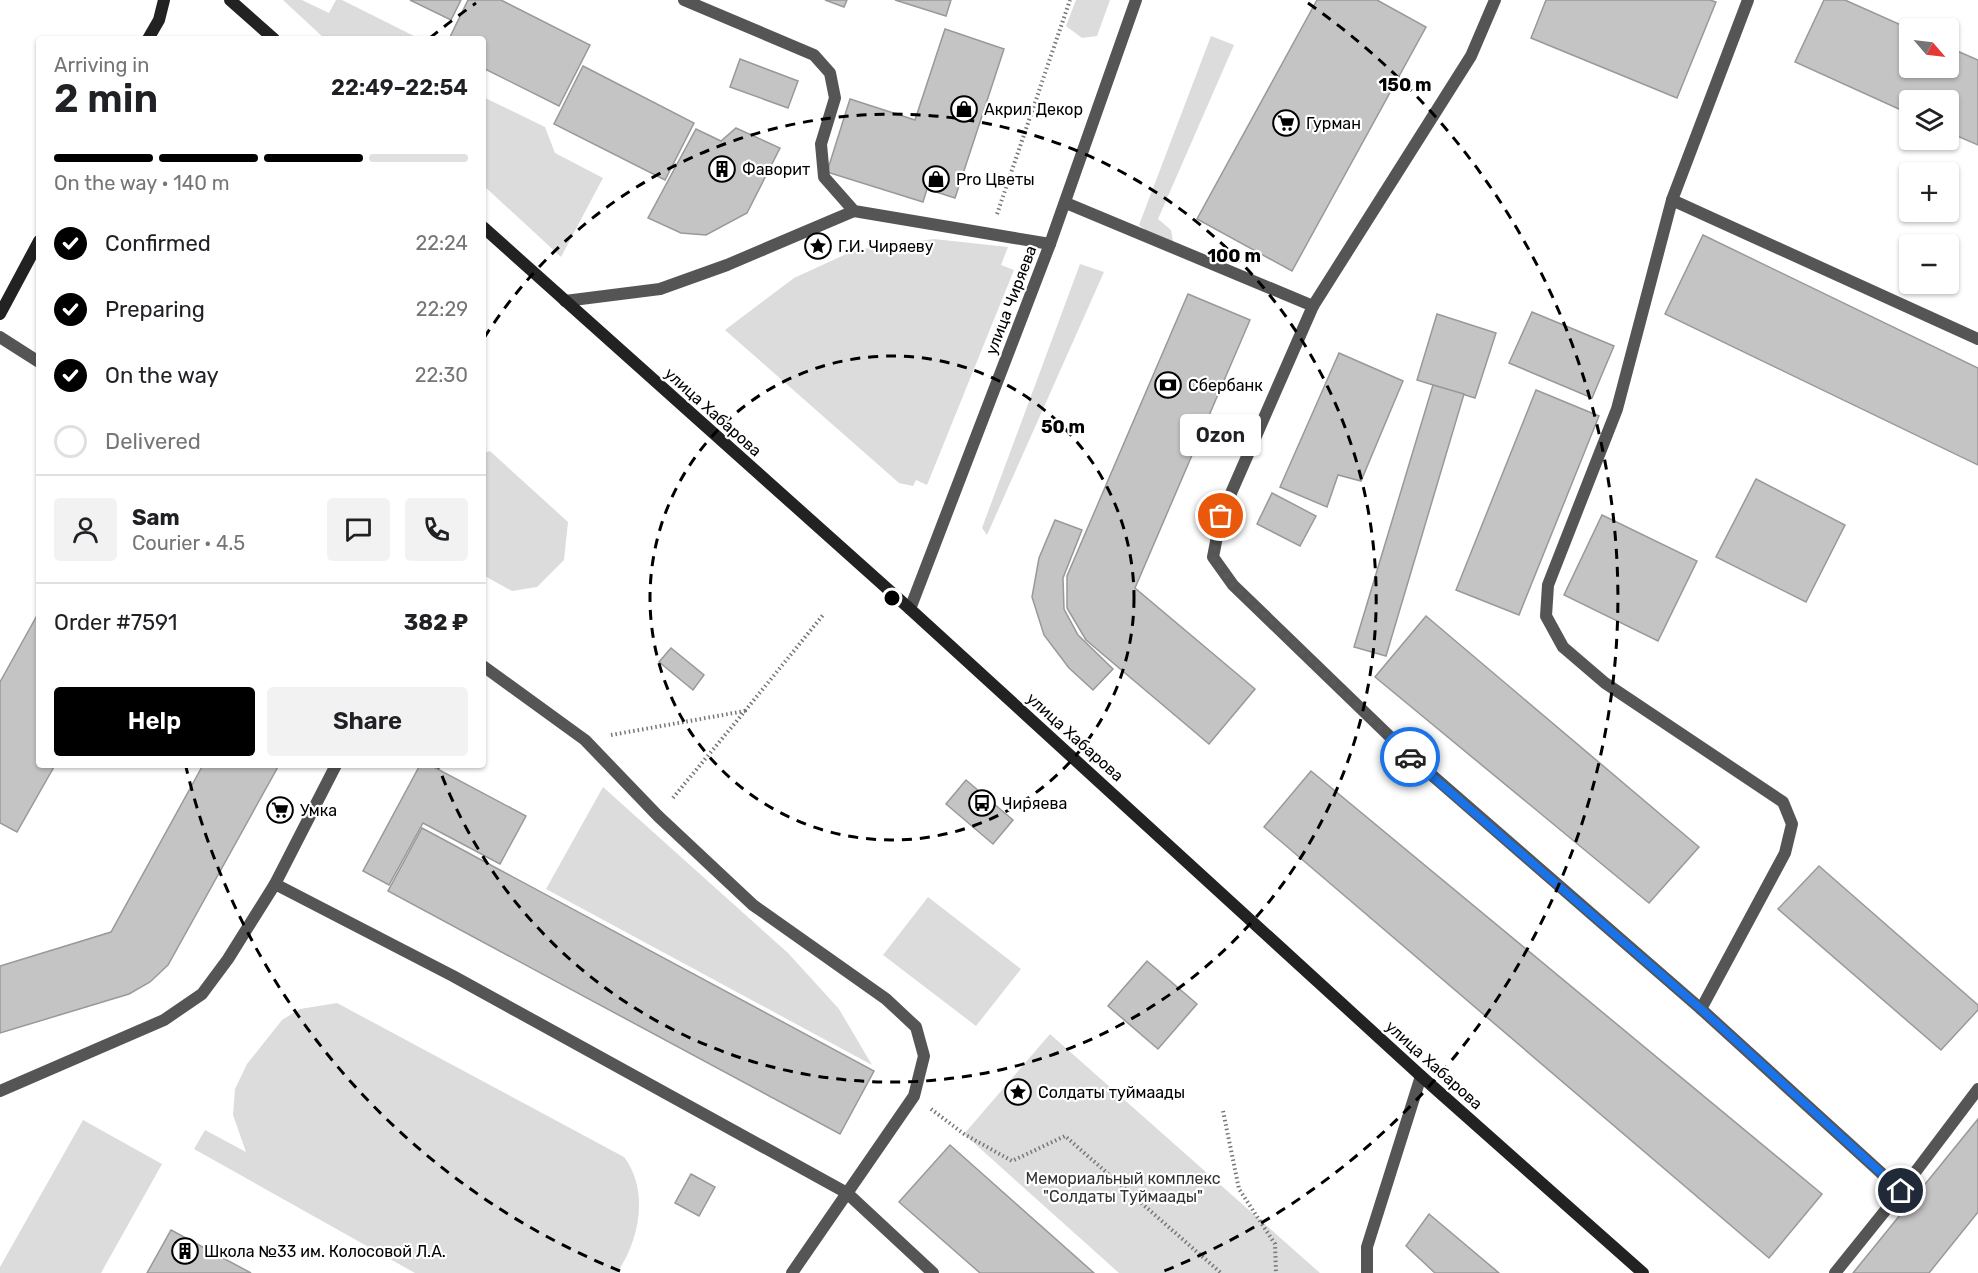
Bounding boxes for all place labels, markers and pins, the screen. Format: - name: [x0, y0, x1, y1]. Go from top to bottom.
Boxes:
- shop icon: Акрил Декор: [949, 94, 979, 124]
- place label: Акрил Декор: [984, 100, 1083, 119]
- supermarket icon: Гурман: [1271, 108, 1301, 138]
- place label: Гурман: [1306, 114, 1361, 133]
- building icon: Фаворит: [707, 154, 737, 184]
- place label: Фаворит: [742, 160, 810, 179]
- shop icon: Pro Цветы: [921, 164, 951, 194]
- place label: Pro Цветы: [956, 170, 1035, 189]
- place icon: Г.И. Чиряеву: [803, 231, 833, 261]
- place label: Г.И. Чиряеву: [838, 237, 934, 256]
- bank icon: Сбербанк: [1153, 370, 1183, 400]
- place label: Сбербанк: [1188, 376, 1263, 395]
- callout: Ozon: [1180, 414, 1262, 456]
- pin: [1195, 490, 1246, 541]
- centre of rings: [882, 588, 902, 608]
- bus stop icon: Чиряева: [967, 788, 997, 818]
- place label: Чиряева: [1002, 794, 1067, 813]
- supermarket icon: Умка: [265, 795, 295, 825]
- place label: Умка: [300, 801, 337, 820]
- place icon: Солдаты туймаады: [1003, 1077, 1033, 1107]
- place label: Солдаты туймаады: [1038, 1083, 1185, 1102]
- pin: [1875, 1165, 1926, 1216]
- building icon: Школа №33 им. Колосовой Л.А.: [170, 1236, 200, 1266]
- place label: Школа №33 им. Колосовой Л.А.: [204, 1242, 446, 1261]

